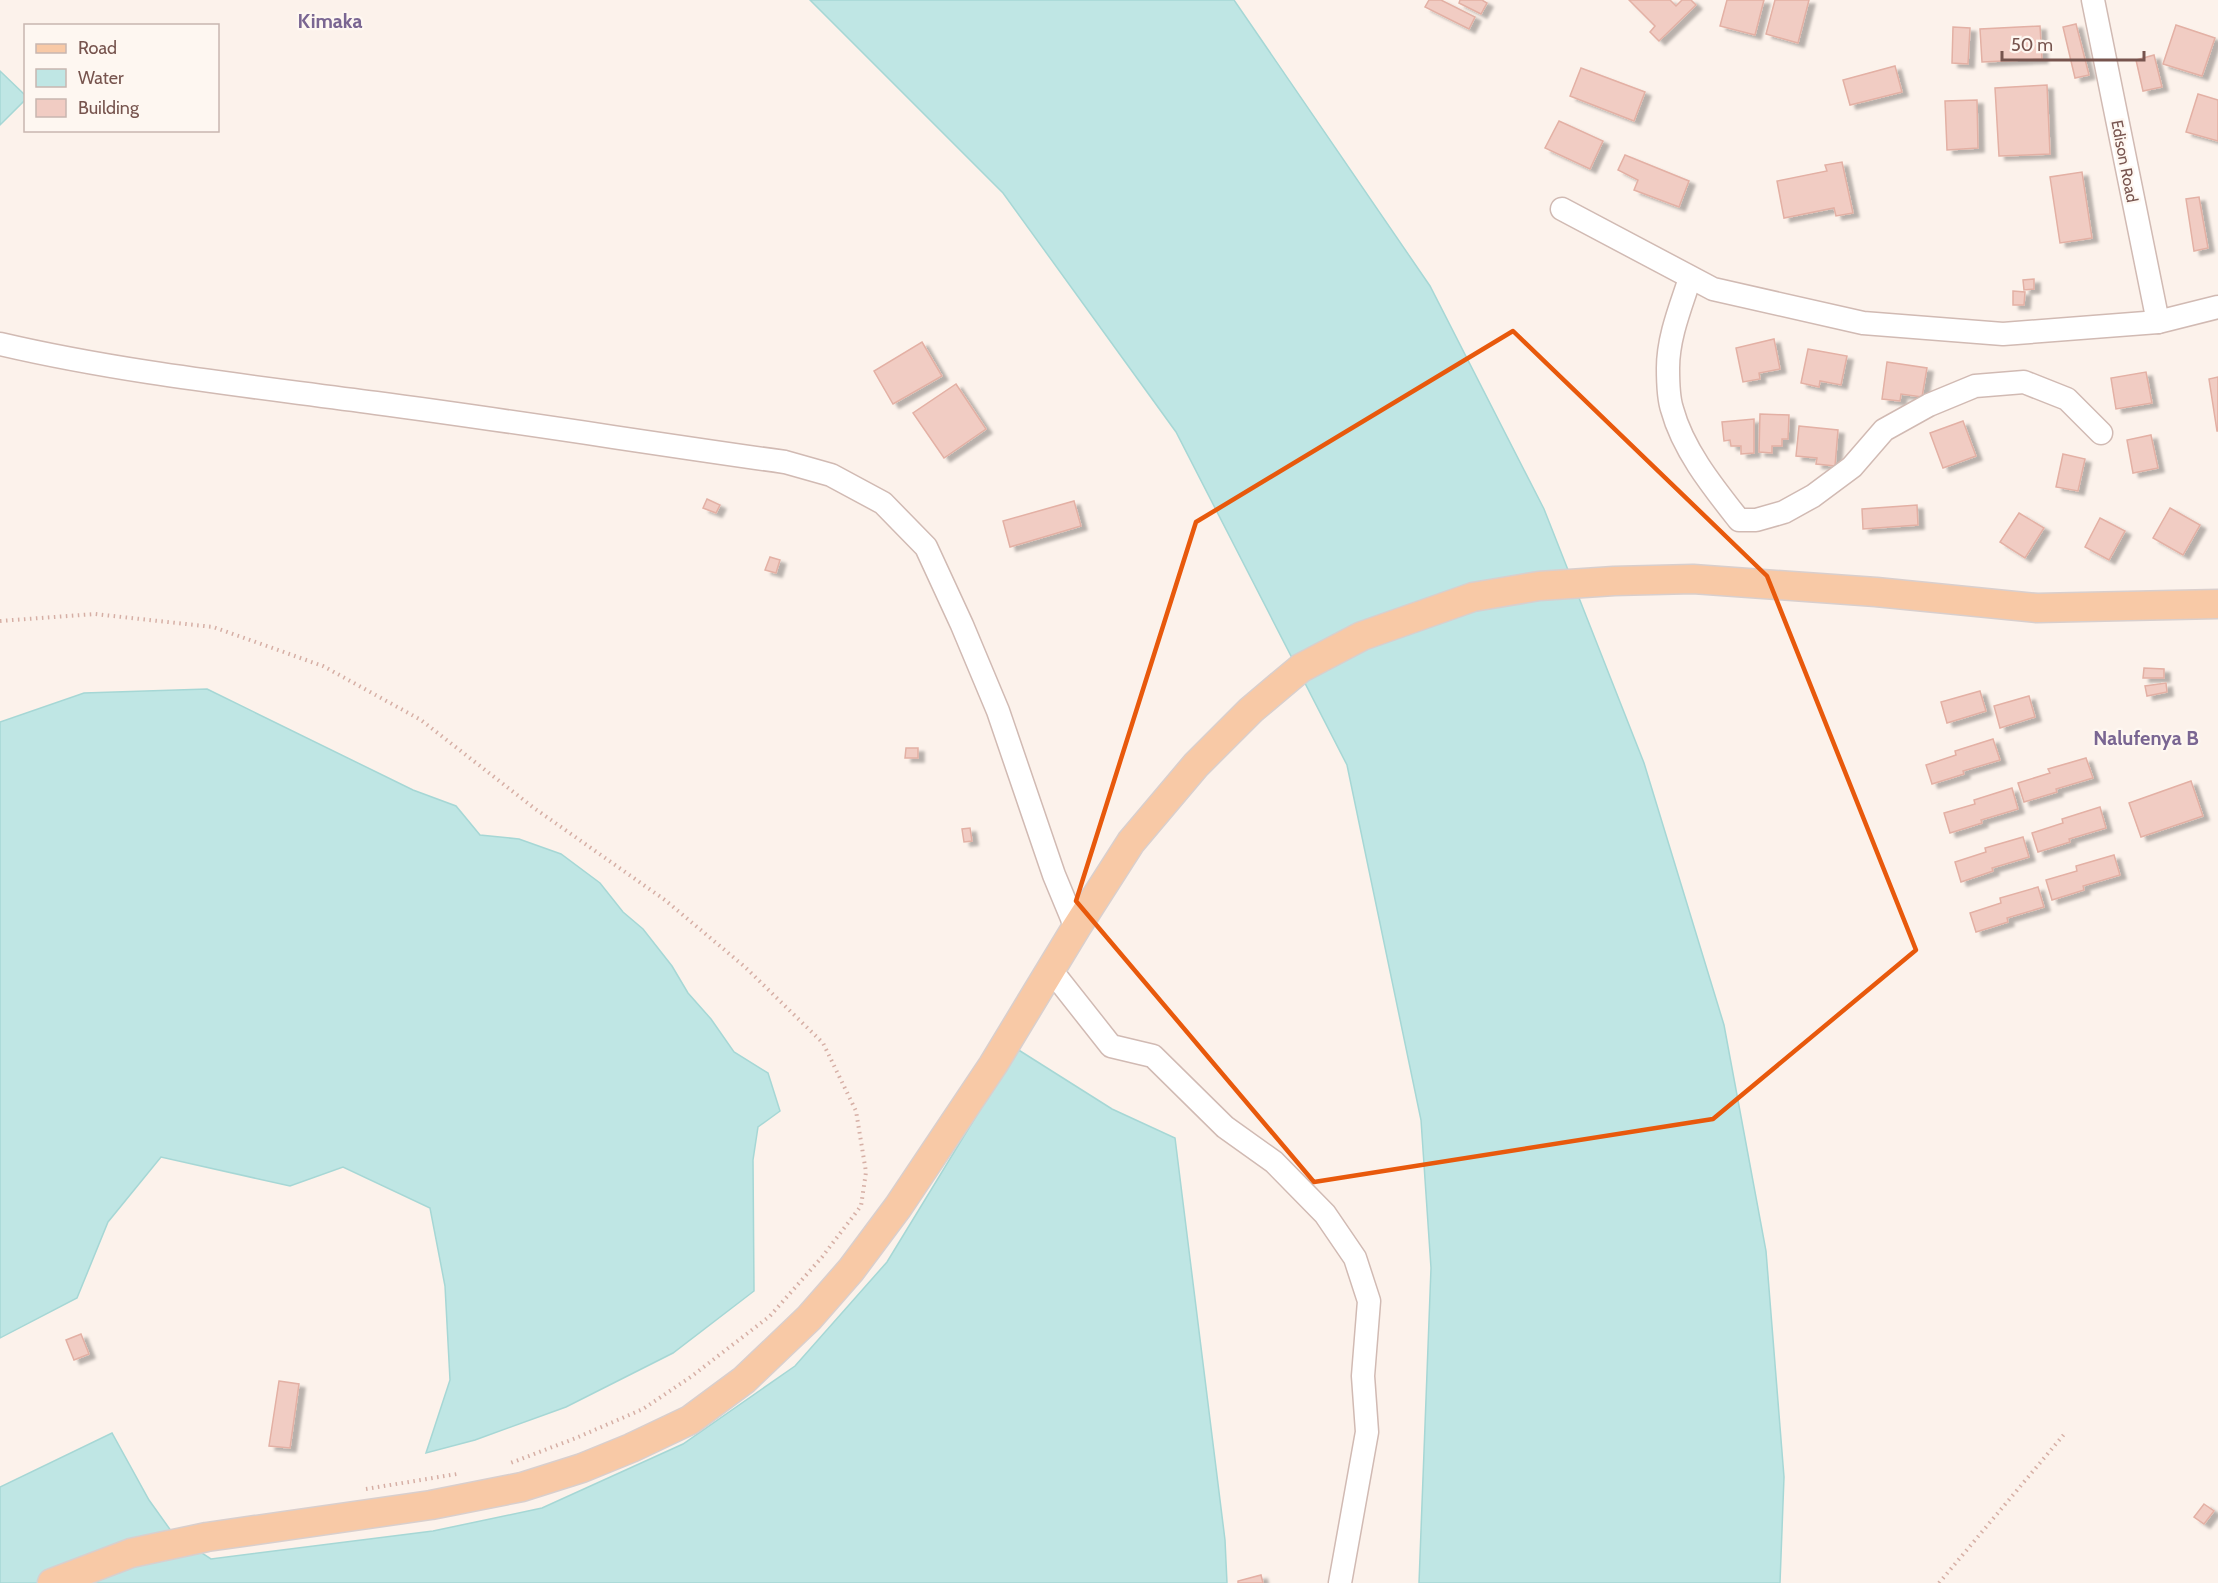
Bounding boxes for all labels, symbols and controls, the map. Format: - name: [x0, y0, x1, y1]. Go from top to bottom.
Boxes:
- district label: Kimaka: [298, 9, 362, 33]
- legend: [24, 24, 219, 132]
- scale bar: [2002, 24, 2144, 62]
- text: 50 m: [2011, 34, 2053, 56]
- text: Road: [78, 37, 117, 59]
- text: Water: [78, 67, 124, 89]
- text: Building: [78, 97, 140, 119]
- street label: Edison Road: [2107, 118, 2142, 204]
- district label: Nalufenya B: [2093, 726, 2199, 750]

